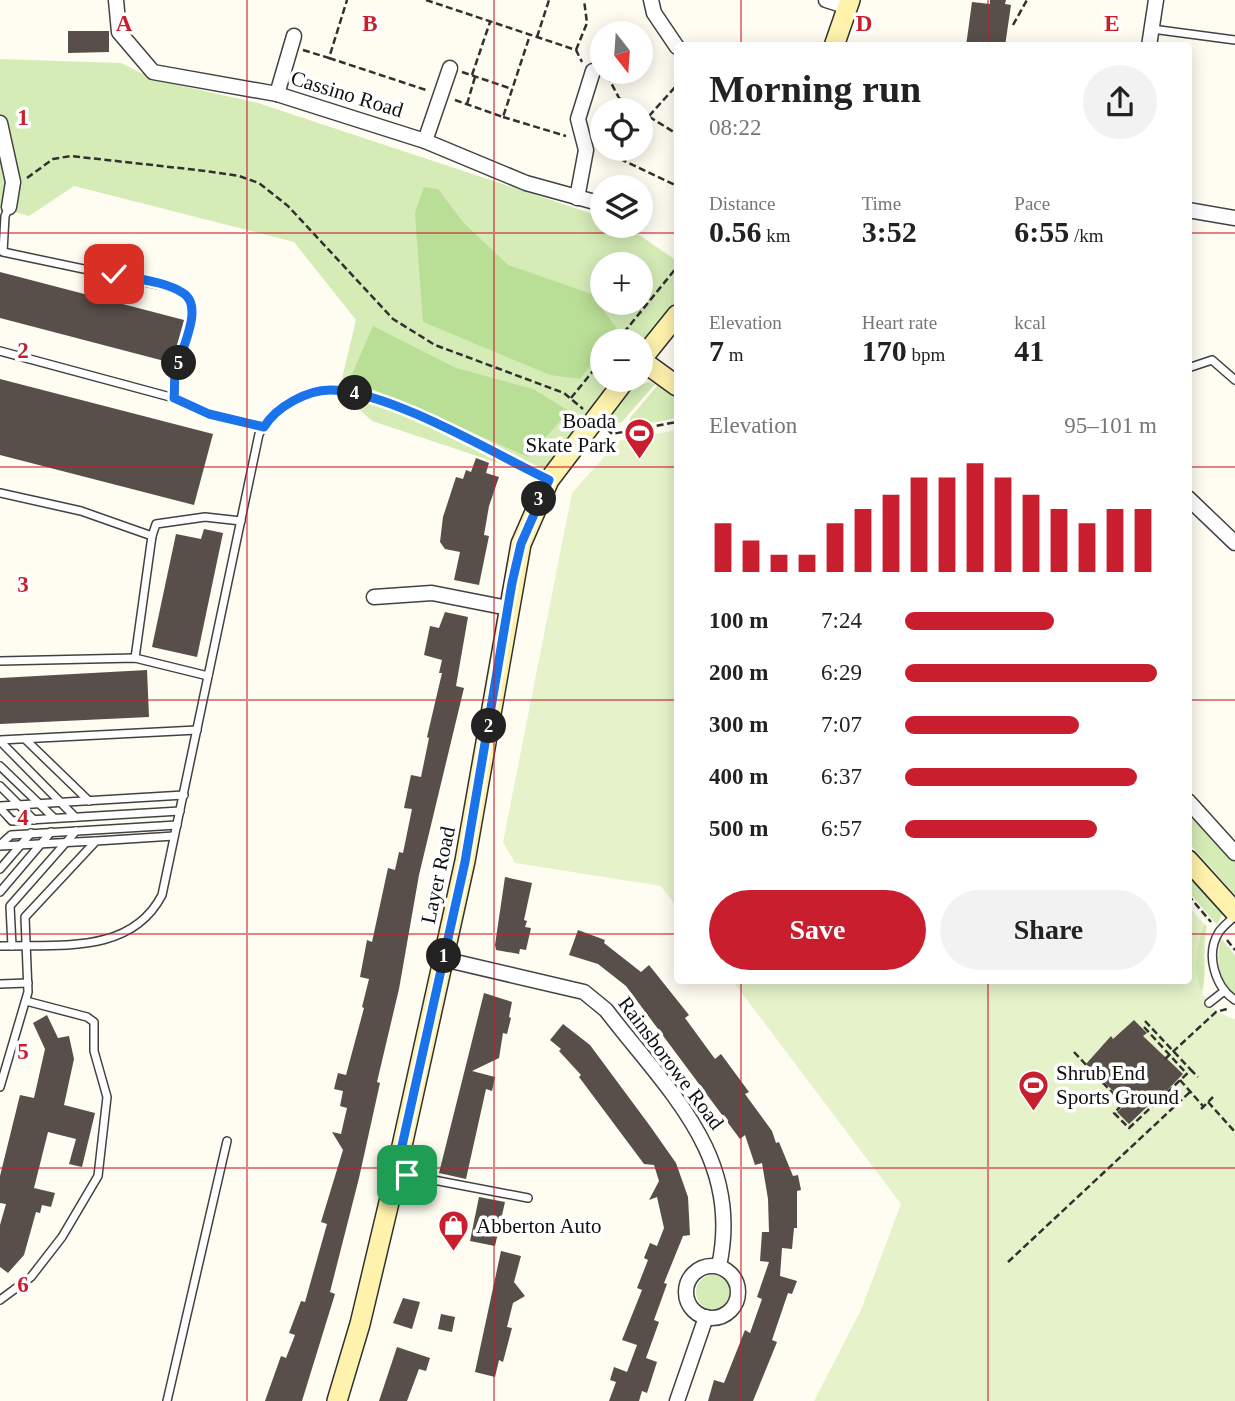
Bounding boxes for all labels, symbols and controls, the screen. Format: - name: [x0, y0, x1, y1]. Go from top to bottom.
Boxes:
- text: A: [116, 11, 133, 36]
- text: B: [362, 11, 378, 36]
- text: D: [856, 11, 872, 36]
- text: E: [1104, 11, 1120, 36]
- north arrow: [590, 21, 653, 84]
- map controls: [590, 21, 653, 392]
- button: share: [1083, 65, 1157, 139]
- street label: Cassino Road: [288, 66, 406, 123]
- text: Morning run: [709, 68, 921, 110]
- button: locate: [590, 98, 653, 161]
- text: 1: [17, 105, 29, 130]
- text: 08:22: [709, 115, 761, 140]
- button: layers: [590, 175, 653, 238]
- text: Distance: [709, 193, 775, 214]
- text: Time: [862, 193, 901, 214]
- text: Pace: [1014, 193, 1050, 214]
- text: 0.56: [709, 215, 762, 248]
- text: 3:52: [862, 215, 917, 248]
- text: 6:55: [1014, 215, 1069, 248]
- text: km: [762, 225, 791, 246]
- text: /km: [1069, 225, 1104, 246]
- pin: [84, 244, 144, 304]
- button: +: [590, 252, 653, 315]
- icon: check: [95, 255, 133, 293]
- text: Elevation: [709, 312, 782, 333]
- text: Heart rate: [862, 312, 937, 333]
- text: kcal: [1014, 312, 1046, 333]
- button: −: [590, 329, 653, 392]
- text: 7: [709, 334, 724, 367]
- text: 170: [862, 334, 907, 367]
- text: 41: [1014, 334, 1044, 367]
- text: 2: [17, 338, 29, 363]
- text: m: [724, 344, 744, 365]
- text: bpm: [907, 344, 945, 365]
- pin: 5: [162, 346, 196, 380]
- text: 5: [174, 352, 183, 373]
- pin: 4: [338, 376, 372, 410]
- text: 4: [350, 382, 359, 403]
- place label: Boada Skate Park: [526, 409, 617, 457]
- text: Elevation: [709, 413, 797, 438]
- text: 95–101 m: [1064, 413, 1157, 438]
- sports icon: Boada Skate Park: [622, 416, 656, 460]
- pin: 3: [522, 482, 556, 516]
- text: 3: [534, 488, 543, 509]
- text: 3: [17, 572, 29, 597]
- text: 100 m: [709, 608, 768, 633]
- text: 7:24: [821, 608, 862, 633]
- text: 200 m: [709, 660, 768, 685]
- text: 6:29: [821, 660, 862, 685]
- pin: 2: [472, 708, 506, 744]
- text: 300 m: [709, 712, 768, 737]
- text: 7:07: [821, 712, 862, 737]
- text: 2: [484, 715, 493, 736]
- text: 400 m: [709, 764, 768, 789]
- text: 6:37: [821, 764, 862, 789]
- text: 4: [17, 805, 29, 830]
- text: 500 m: [709, 816, 768, 841]
- text: 6:57: [821, 816, 862, 841]
- street label: Layer Road: [416, 824, 460, 926]
- button: Save: [709, 890, 926, 970]
- button: Share: [940, 890, 1157, 970]
- pin: 1: [426, 939, 462, 974]
- text: 1: [439, 945, 448, 966]
- street label: Rainsborowe Road: [613, 992, 729, 1135]
- text: 5: [17, 1039, 29, 1064]
- place label: Shrub End Sports Ground: [1056, 1061, 1180, 1109]
- sports icon: Shrub End Sports Ground: [1016, 1068, 1050, 1112]
- pin: [377, 1145, 437, 1205]
- icon: arrive: [388, 1156, 426, 1194]
- shop icon: Abberton Auto: [436, 1209, 470, 1253]
- place label: Abberton Auto: [476, 1214, 601, 1238]
- text: 6: [17, 1272, 29, 1297]

